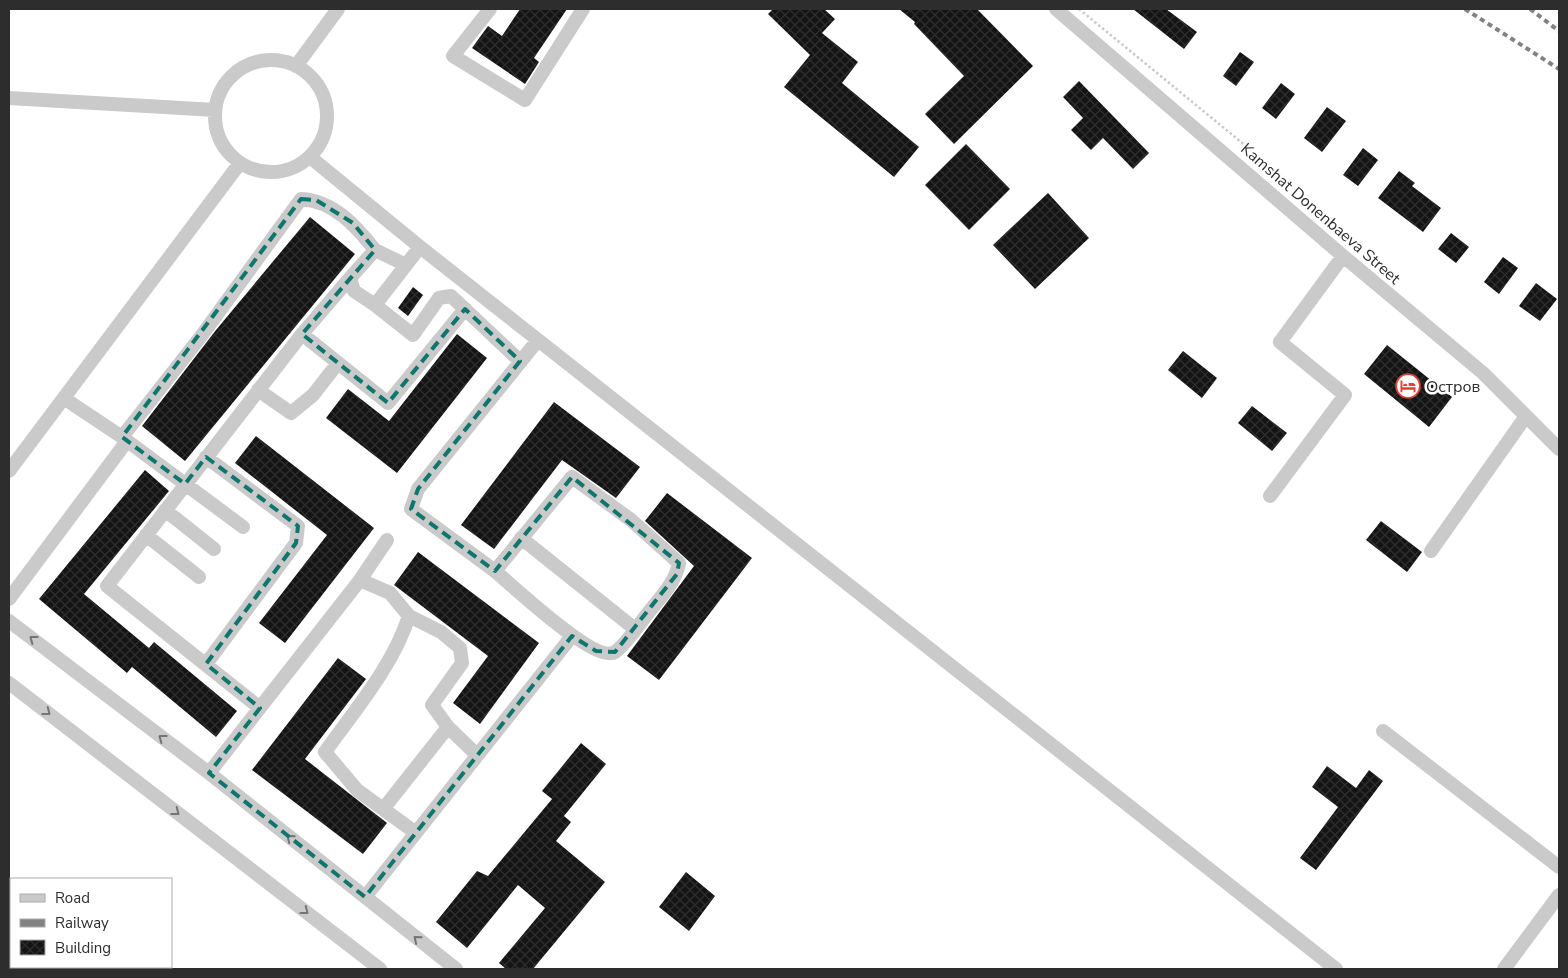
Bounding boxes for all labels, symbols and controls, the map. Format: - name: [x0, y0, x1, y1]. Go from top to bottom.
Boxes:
- street label: Kamshat Donenbaeva Street: [1236, 138, 1405, 290]
- hotel icon: Остров: [1395, 373, 1421, 399]
- place label: Остров: [1426, 376, 1480, 398]
- one-way arrow: [30, 637, 39, 645]
- one-way arrow: [41, 707, 50, 715]
- one-way arrow: [159, 735, 168, 743]
- one-way arrow: [170, 806, 179, 814]
- one-way arrow: [287, 835, 296, 843]
- legend: [10, 878, 172, 968]
- text: Road: [55, 888, 90, 908]
- one-way arrow: [299, 905, 309, 914]
- text: Railway: [55, 913, 109, 933]
- one-way arrow: [414, 935, 423, 944]
- text: Building: [55, 938, 111, 958]

